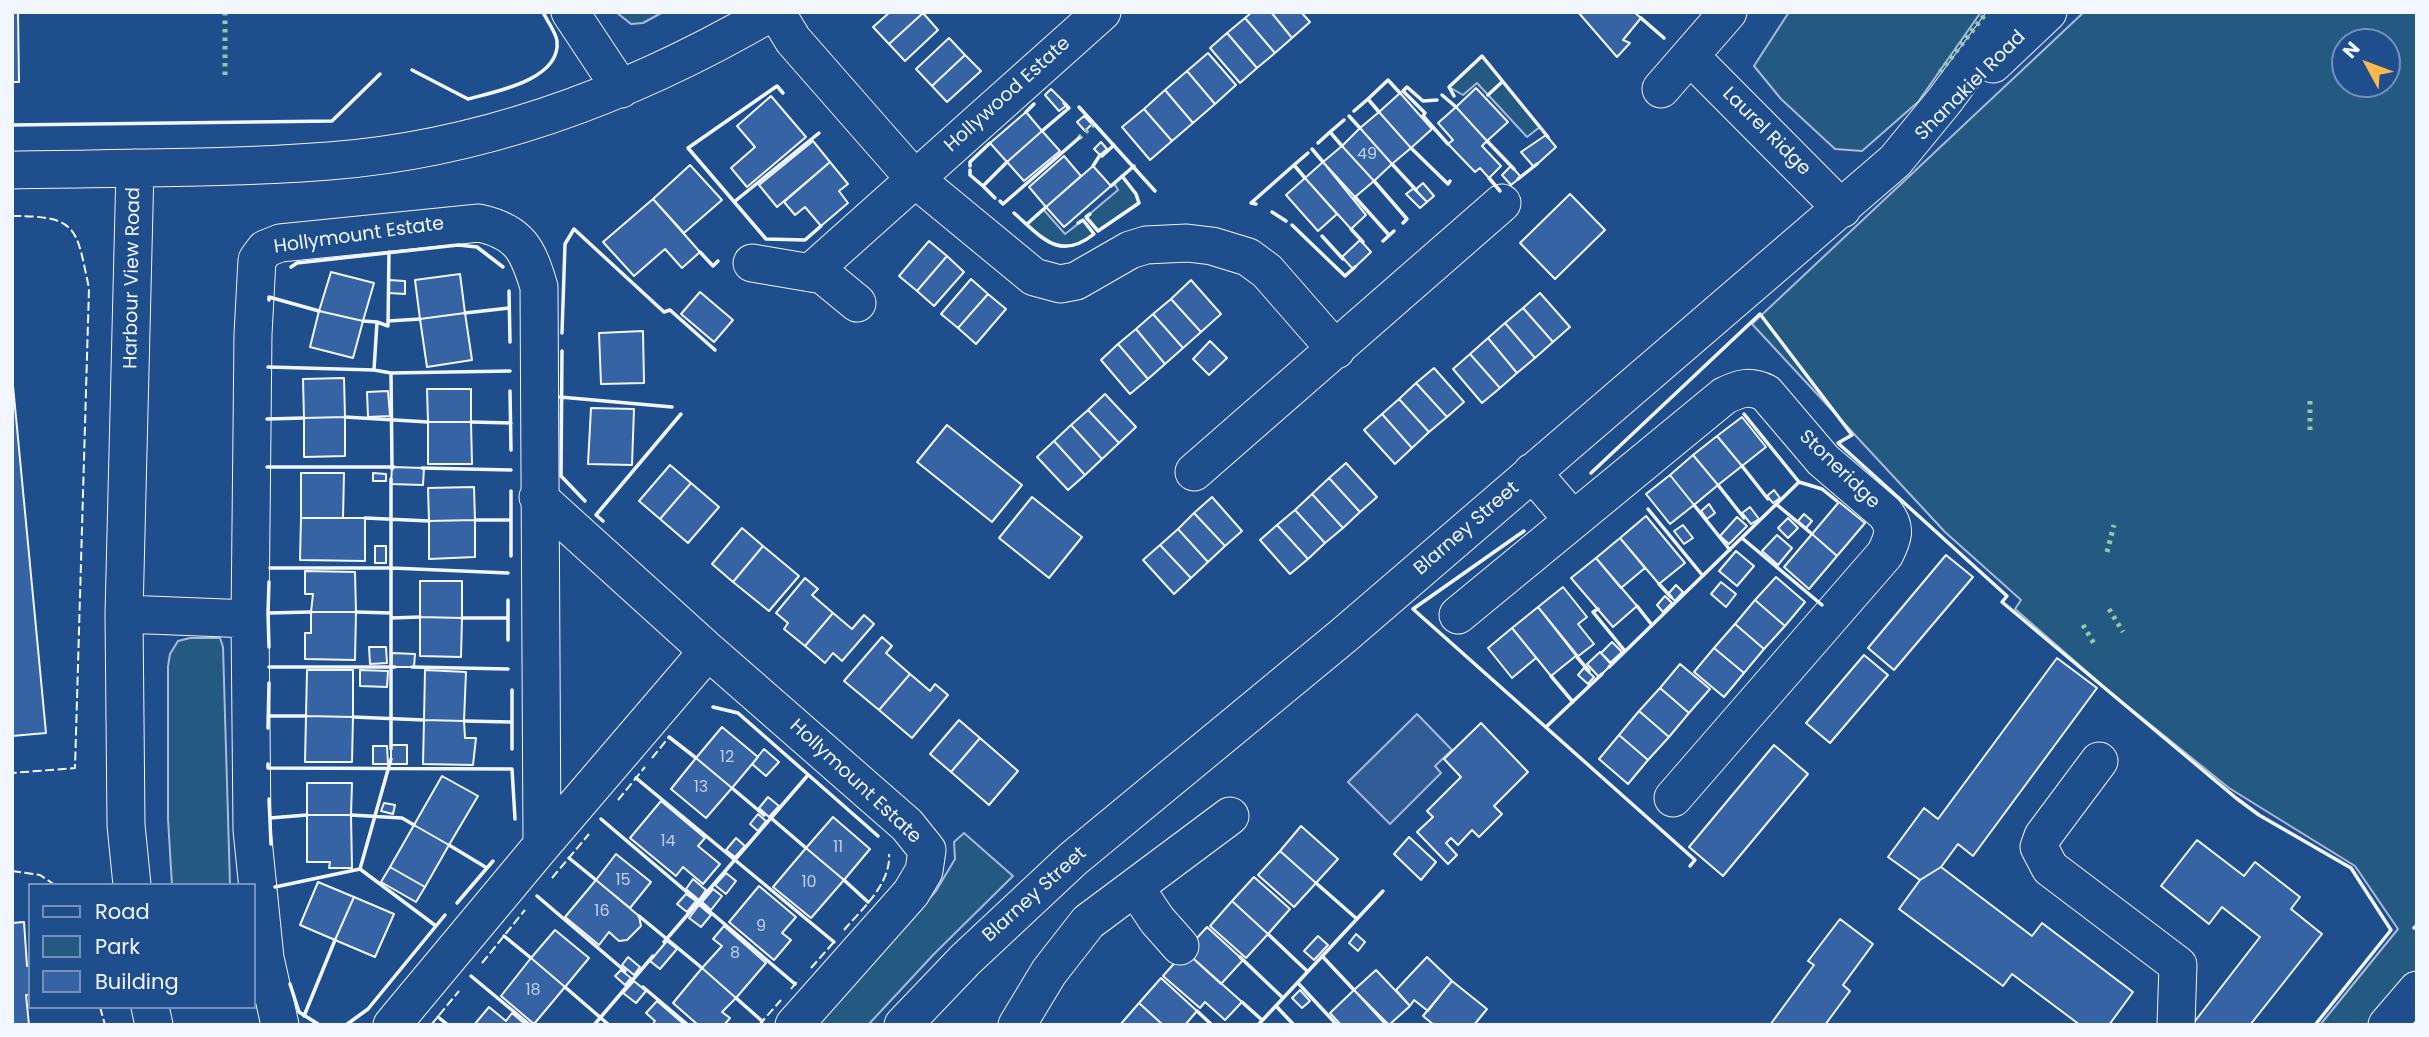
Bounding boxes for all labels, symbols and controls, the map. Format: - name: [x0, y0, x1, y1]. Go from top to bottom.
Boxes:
- street label: Shanakiel Road: [1911, 26, 2031, 146]
- north arrow: [2331, 28, 2401, 98]
- street label: Hollywood Estate: [940, 33, 1076, 157]
- text: N: [2336, 36, 2366, 64]
- street label: Laurel Ridge: [1717, 83, 1815, 181]
- house number: 49: [1357, 145, 1377, 165]
- street label: Harbour View Road: [120, 187, 146, 369]
- street label: Hollymount Estate: [272, 213, 446, 259]
- street label: Stoneridge: [1794, 426, 1884, 514]
- street label: Blarney Street: [1410, 477, 1524, 581]
- street label: Hollymount Estate: [785, 715, 925, 849]
- house number: 12: [720, 748, 734, 768]
- house number: 13: [694, 778, 708, 798]
- house number: 14: [660, 832, 676, 852]
- house number: 11: [833, 838, 843, 858]
- street label: Blarney Street: [978, 843, 1092, 947]
- house number: 15: [615, 871, 631, 891]
- house number: 10: [801, 873, 817, 893]
- legend: [28, 883, 256, 1009]
- text: Road: [95, 897, 150, 926]
- house number: 16: [594, 902, 610, 922]
- house number: 9: [756, 917, 766, 937]
- text: Park: [95, 932, 140, 961]
- house number: 8: [730, 944, 740, 964]
- text: Building: [95, 967, 179, 996]
- house number: 18: [525, 981, 541, 1001]

